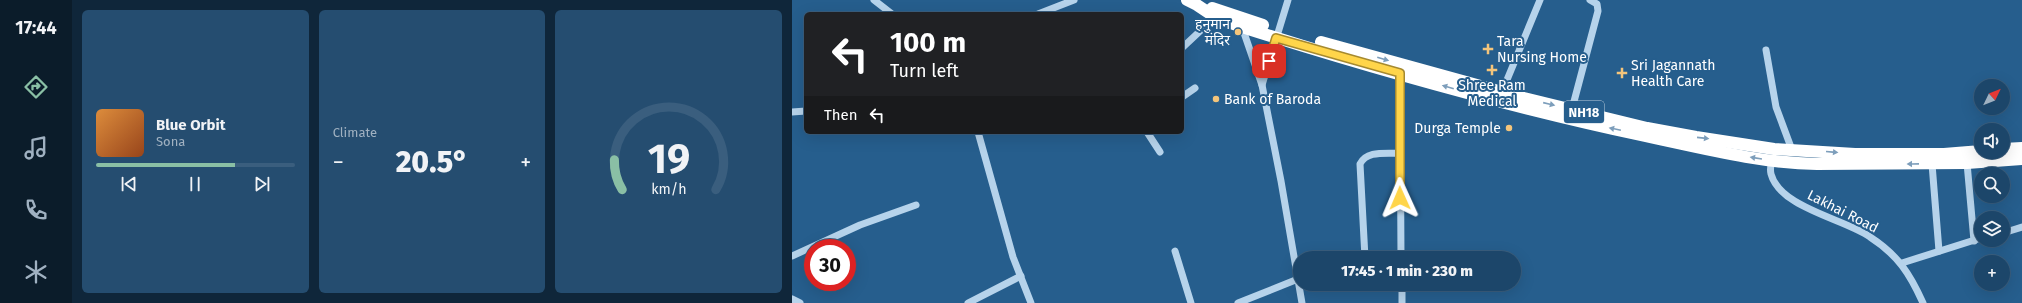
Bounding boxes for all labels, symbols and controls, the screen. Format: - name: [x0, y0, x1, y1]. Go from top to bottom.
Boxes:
- place label: हनुमान मंदिर: [1195, 16, 1230, 49]
- text: 17:44: [15, 17, 57, 39]
- text: 100 m: [890, 26, 966, 59]
- marker: हनुमान मंदिर: [1233, 27, 1243, 37]
- icon: left: [824, 28, 876, 80]
- place label: Tara Nursing Home: [1497, 33, 1587, 66]
- marker: Tara Nursing Home: [1482, 43, 1494, 55]
- pin: [1252, 44, 1286, 78]
- icon: arrive: [1258, 50, 1280, 72]
- one-way arrow: [1376, 56, 1389, 62]
- place label: Sri Jagannath Health Care: [1631, 57, 1715, 90]
- text: Turn left: [890, 60, 959, 82]
- marker: Shree Ram Medical: [1487, 65, 1497, 75]
- marker: Sri Jagannath Health Care: [1616, 67, 1628, 79]
- icon: directions: [22, 73, 50, 101]
- place label: Shree Ram Medical: [1458, 77, 1526, 110]
- north arrow: [1974, 79, 2010, 115]
- map controls: [1974, 79, 2010, 291]
- one-way arrow: [1442, 84, 1454, 90]
- place label: Bank of Baroda: [1224, 91, 1321, 108]
- marker: Bank of Baroda: [1211, 94, 1221, 104]
- one-way arrow: [1542, 101, 1555, 107]
- road number: NH18: [1564, 101, 1604, 123]
- icon: left: [866, 104, 888, 126]
- text: Then: [824, 106, 858, 124]
- text: Blue Orbit: [156, 116, 225, 134]
- place label: Durga Temple: [1414, 120, 1501, 137]
- marker: Durga Temple: [1504, 123, 1514, 133]
- button: sound: [1974, 123, 2010, 159]
- text: Climate: [333, 125, 377, 140]
- one-way arrow: [1608, 126, 1621, 132]
- text: 19: [647, 133, 690, 183]
- icon: music: [22, 134, 50, 162]
- text: Sona: [156, 134, 185, 149]
- one-way arrow: [1697, 134, 1709, 141]
- text: 20.5°: [396, 144, 468, 180]
- text: −: [333, 149, 344, 176]
- text: +: [520, 149, 531, 176]
- one-way arrow: [1826, 149, 1838, 155]
- one-way arrow: [1750, 155, 1762, 161]
- one-way arrow: [1906, 161, 1919, 167]
- button: search: [1974, 167, 2010, 203]
- icon: previous: [118, 173, 140, 195]
- icon: pause: [184, 173, 206, 195]
- icon: next: [251, 173, 273, 195]
- position arrow: [1379, 177, 1421, 219]
- text: km/h: [651, 180, 686, 197]
- street label: Lakhai Road: [1804, 186, 1881, 237]
- icon: phone: [22, 196, 50, 224]
- button: layers: [1974, 211, 2010, 247]
- speed limit sign: 30: [804, 239, 856, 291]
- button: +: [1974, 255, 2010, 291]
- icon: climate: [22, 258, 50, 286]
- text: 17:45 · 1 min · 230 m: [1341, 262, 1473, 280]

